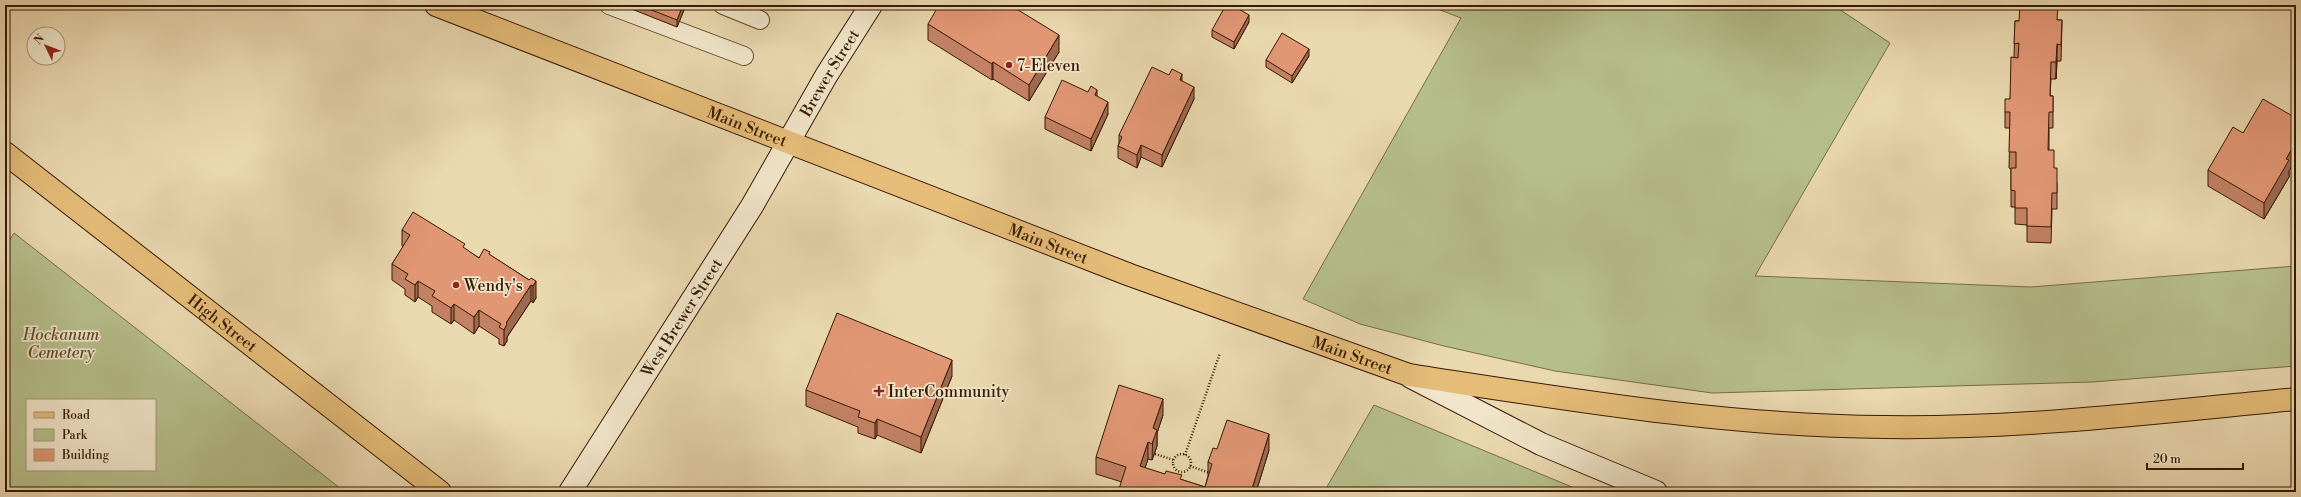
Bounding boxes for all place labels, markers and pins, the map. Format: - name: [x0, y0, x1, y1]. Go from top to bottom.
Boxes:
- place label: 7-Eleven: [1017, 56, 1080, 76]
- marker: 7-Eleven: [1004, 60, 1014, 70]
- place label: Wendy's: [463, 276, 523, 296]
- marker: Wendy's: [451, 280, 461, 290]
- place label: InterCommunity: [888, 382, 1010, 402]
- marker: InterCommunity: [873, 385, 885, 397]

